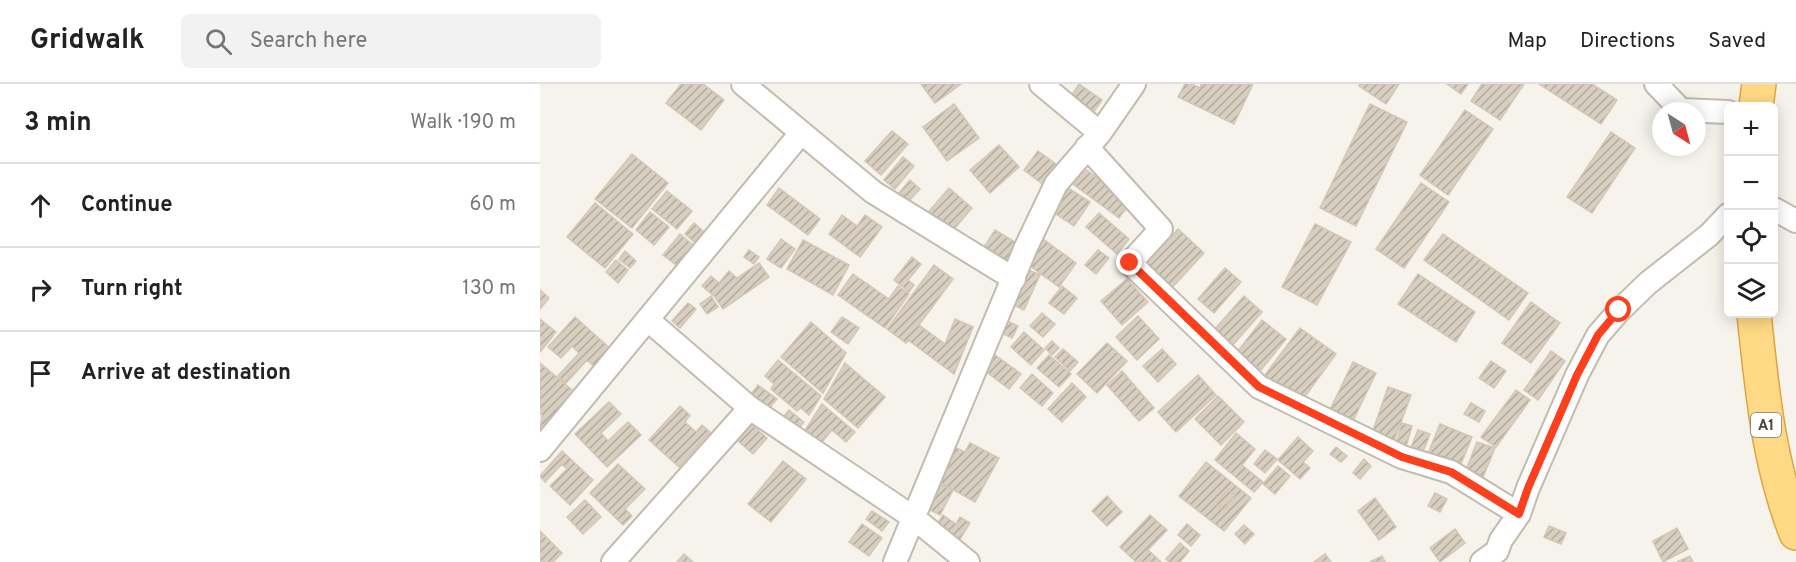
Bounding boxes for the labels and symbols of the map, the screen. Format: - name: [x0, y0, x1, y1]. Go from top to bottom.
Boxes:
- north arrow: [1652, 102, 1706, 156]
- route end: [1116, 249, 1142, 275]
- route start: [1605, 296, 1631, 322]
- road number: A1: [1751, 413, 1781, 437]

